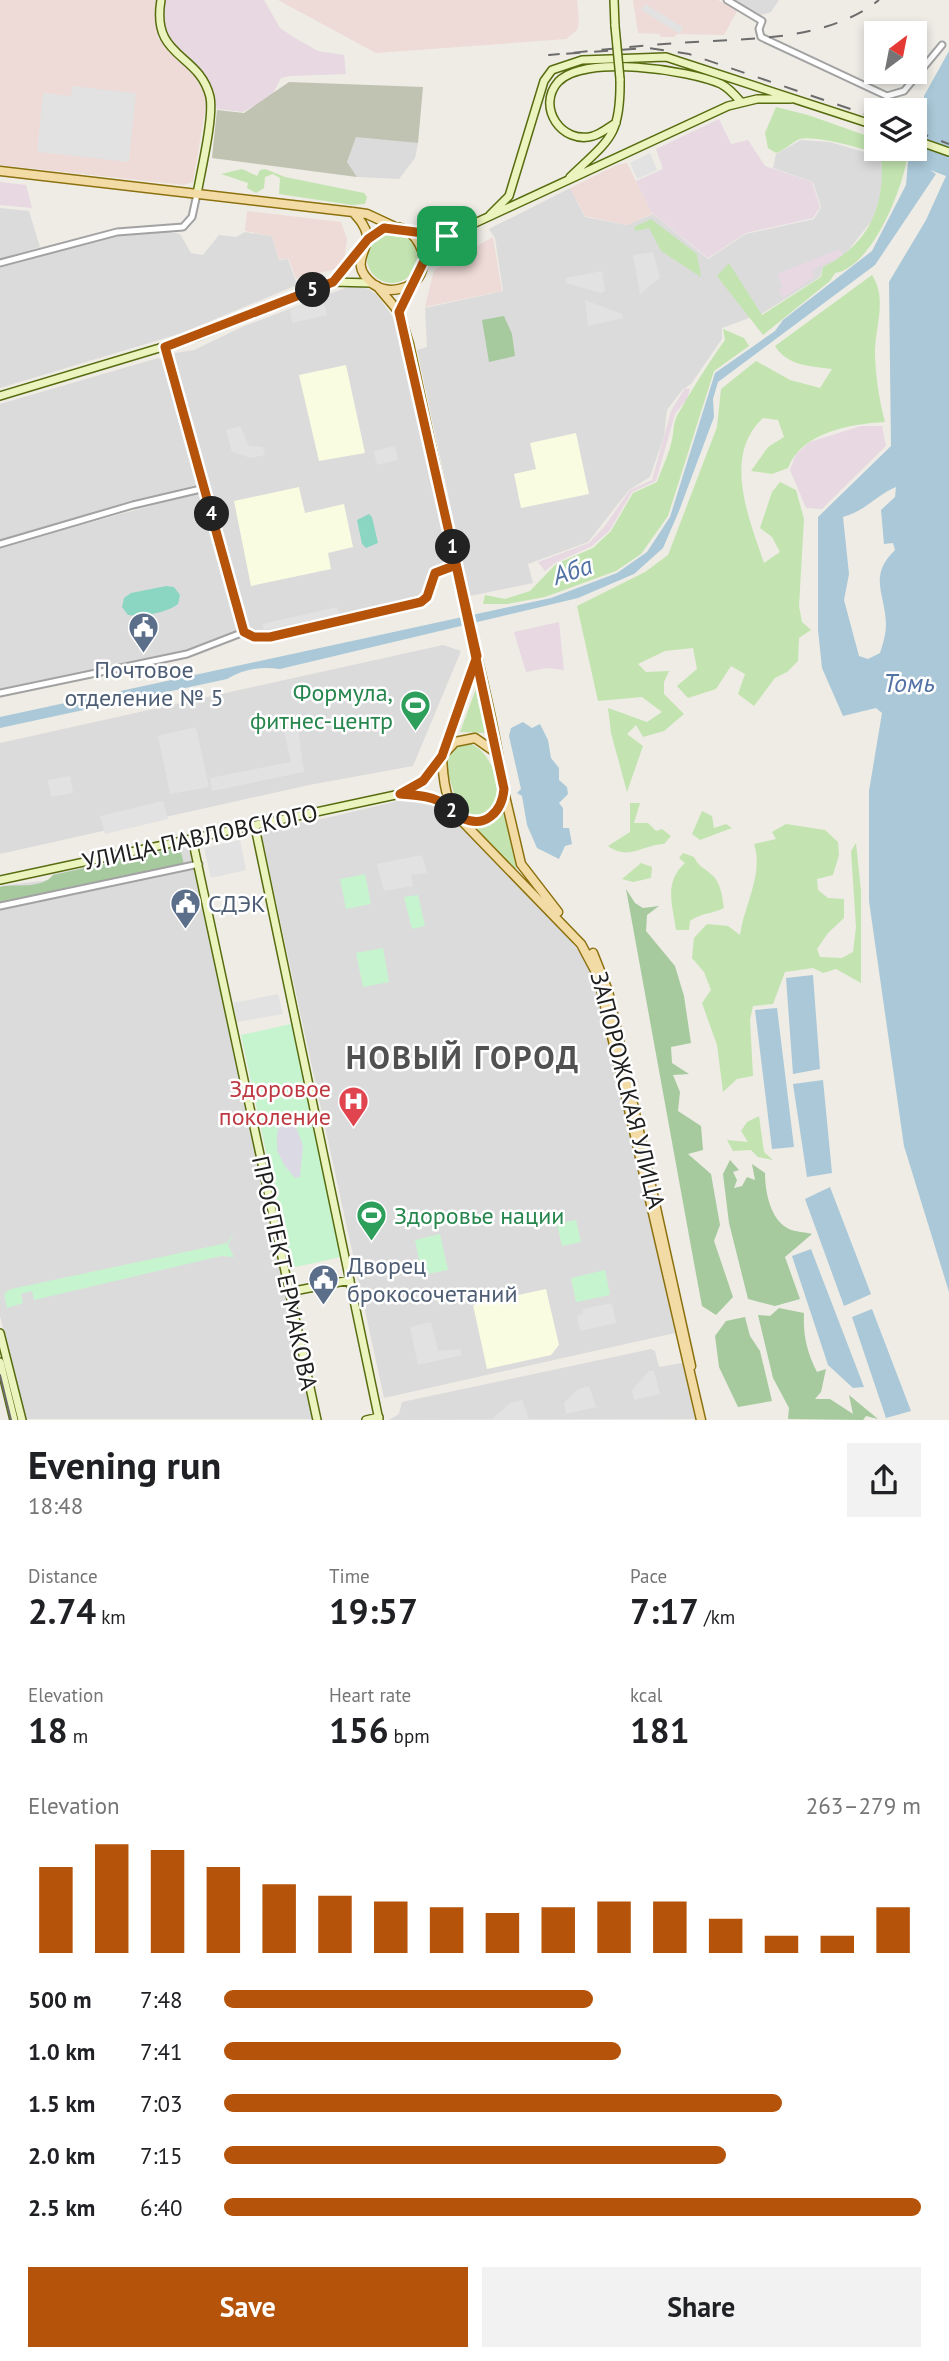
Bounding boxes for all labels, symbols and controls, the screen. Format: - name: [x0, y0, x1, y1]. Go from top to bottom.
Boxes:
- north arrow: [864, 21, 928, 84]
- map controls: [864, 21, 927, 161]
- button: layers: [864, 98, 927, 161]
- pin: [417, 206, 477, 266]
- icon: arrive: [428, 217, 466, 255]
- pin: 5: [296, 272, 330, 308]
- text: 5: [307, 277, 318, 301]
- pin: 4: [194, 496, 230, 532]
- text: 4: [206, 501, 217, 525]
- pin: 1: [435, 530, 470, 564]
- text: 1: [447, 534, 458, 558]
- water label: Аба: [547, 548, 596, 592]
- public building icon: Почтовое отделение № 5: [127, 610, 161, 654]
- place label: Почтовое отделение № 5: [64, 654, 224, 713]
- water label: Томь: [883, 666, 935, 699]
- place label: Формула, фитнес-центр: [250, 677, 393, 736]
- sports icon: Формула, фитнес-центр: [399, 689, 433, 733]
- pin: 2: [434, 794, 470, 828]
- street label: УЛИЦА ПАВЛОВСКОГО: [79, 797, 321, 877]
- text: 2: [446, 798, 457, 822]
- public building icon: СДЭК: [168, 886, 202, 930]
- place label: СДЭК: [208, 888, 266, 919]
- street label: ЗАПОРОЖСКАЯ УЛИЦА: [584, 968, 672, 1212]
- district label: НОВЫЙ ГОРОД: [346, 1036, 580, 1078]
- place label: Здоровое поколение: [219, 1073, 331, 1132]
- hospital icon: Здоровое поколение: [337, 1085, 371, 1129]
- street label: ПРОСПЕКТ ЕРМАКОВА: [245, 1153, 325, 1393]
- sports icon: Здоровье нации: [354, 1198, 388, 1242]
- place label: Здоровье нации: [394, 1200, 564, 1231]
- place label: Дворец брокосочетаний: [347, 1250, 518, 1309]
- public building icon: Дворец брокосочетаний: [307, 1262, 341, 1306]
- text: Evening run: [28, 1440, 221, 1489]
- button: share: [847, 1443, 921, 1517]
- text: 18:48: [28, 1491, 83, 1520]
- text: Distance: [28, 1564, 98, 1588]
- text: Time: [329, 1564, 370, 1588]
- text: Pace: [630, 1564, 667, 1588]
- text: 2.74: [28, 1588, 96, 1634]
- text: 19:57: [329, 1588, 418, 1634]
- text: 7:17: [630, 1588, 699, 1634]
- text: km: [96, 1605, 126, 1629]
- text: /km: [699, 1605, 735, 1629]
- text: Elevation: [28, 1683, 104, 1707]
- text: Heart rate: [329, 1683, 411, 1707]
- text: kcal: [630, 1683, 662, 1707]
- text: 18: [28, 1707, 68, 1753]
- text: 156: [329, 1707, 389, 1753]
- text: 181: [630, 1707, 690, 1753]
- text: m: [68, 1724, 88, 1748]
- text: bpm: [389, 1724, 430, 1748]
- text: Elevation: [28, 1791, 120, 1820]
- text: 263–279 m: [806, 1791, 921, 1820]
- text: 500 m: [28, 1985, 91, 2014]
- text: 7:48: [140, 1985, 183, 2014]
- text: 1.0 km: [28, 2037, 95, 2066]
- text: 7:41: [140, 2037, 183, 2066]
- text: 1.5 km: [28, 2089, 95, 2118]
- text: 7:03: [140, 2089, 183, 2118]
- text: 2.0 km: [28, 2141, 95, 2170]
- text: 7:15: [140, 2141, 183, 2170]
- text: 2.5 km: [28, 2193, 95, 2222]
- text: 6:40: [140, 2193, 183, 2222]
- button: Save: [28, 2267, 468, 2347]
- button: Share: [482, 2267, 921, 2347]

